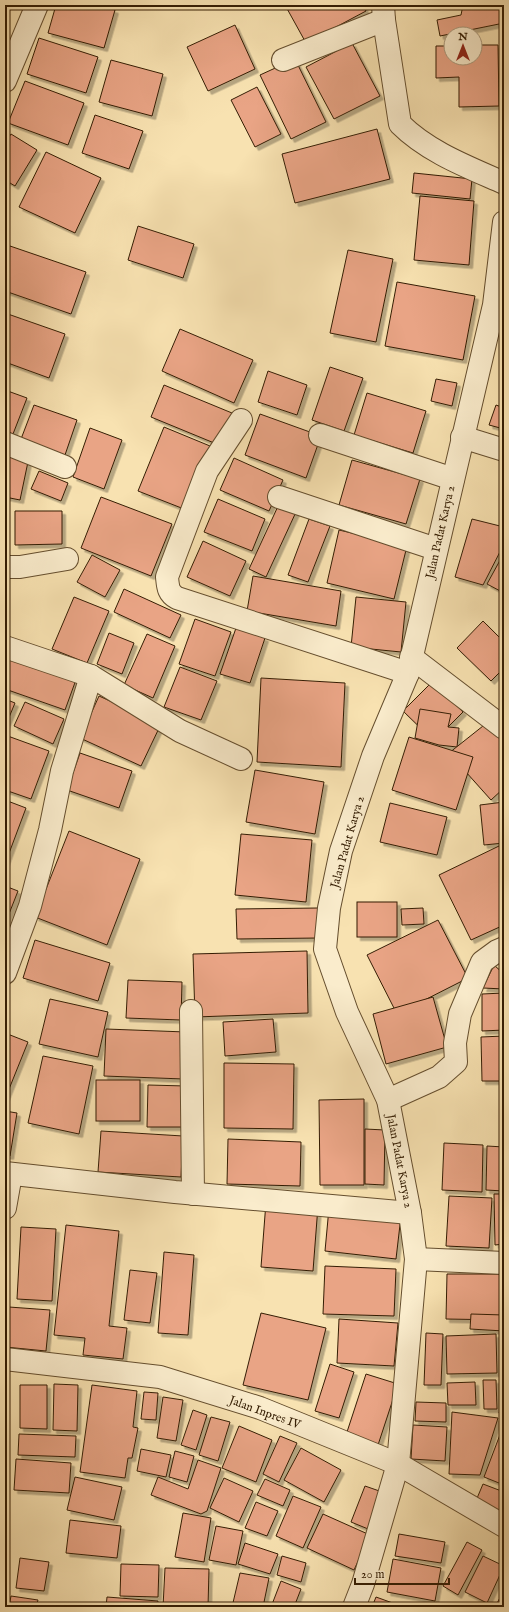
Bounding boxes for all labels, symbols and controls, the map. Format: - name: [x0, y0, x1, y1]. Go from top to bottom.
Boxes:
- north arrow: [443, 26, 483, 66]
- text: N: [457, 30, 468, 44]
- street label: Jalan Padat Karya 2: [422, 484, 460, 582]
- street label: Jalan Padat Karya 2: [327, 794, 369, 892]
- street label: Jalan Padat Karya 2: [382, 1111, 416, 1210]
- street label: Jalan Inpres IV: [225, 1392, 304, 1434]
- scale bar: [355, 1560, 449, 1586]
- text: 20 m: [361, 1567, 384, 1582]

